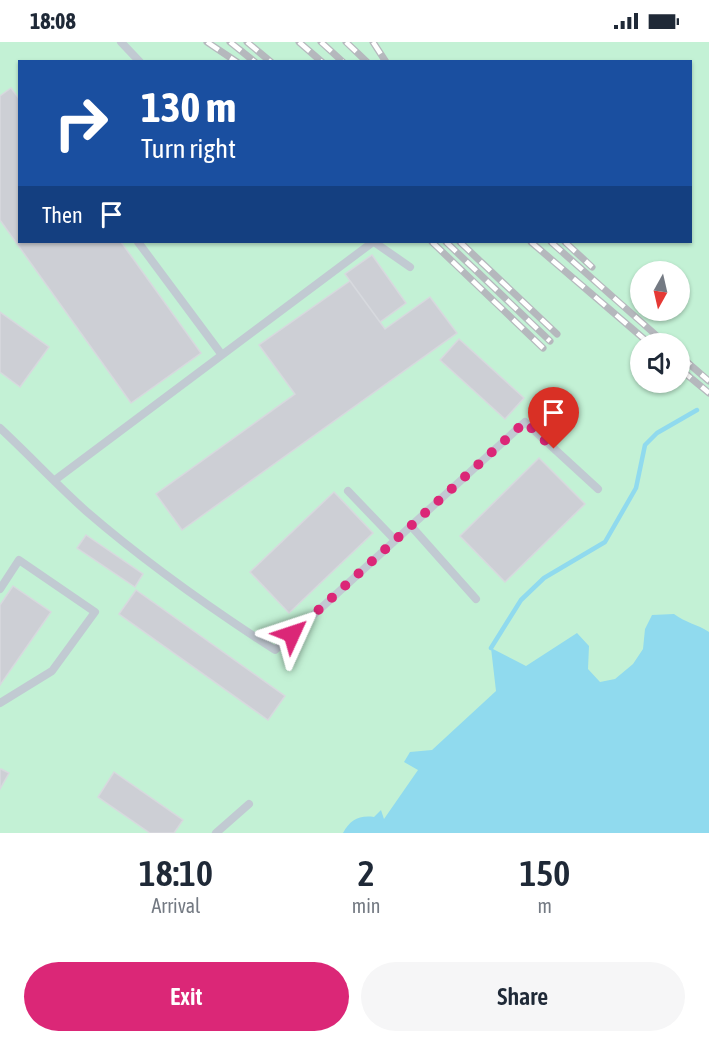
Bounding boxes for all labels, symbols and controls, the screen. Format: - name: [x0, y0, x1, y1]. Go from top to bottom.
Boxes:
- text: 18:08: [30, 8, 76, 34]
- text: 130 m: [141, 83, 236, 131]
- icon: right: [42, 84, 120, 162]
- text: Turn right: [141, 133, 236, 164]
- icon: arrive: [95, 198, 128, 231]
- text: Then: [42, 202, 83, 228]
- north arrow: [630, 261, 690, 321]
- map controls: [630, 261, 690, 393]
- button: sound: [630, 333, 690, 393]
- pin: [528, 387, 579, 449]
- icon: arrive: [537, 396, 570, 429]
- position arrow: [260, 602, 324, 666]
- text: 18:10: [139, 852, 213, 894]
- text: 2: [358, 852, 375, 894]
- text: 150: [519, 852, 570, 894]
- text: Arrival: [151, 894, 200, 917]
- text: min: [352, 894, 381, 917]
- text: m: [538, 894, 552, 917]
- button: Exit: [24, 962, 349, 1031]
- button: Share: [361, 962, 685, 1031]

